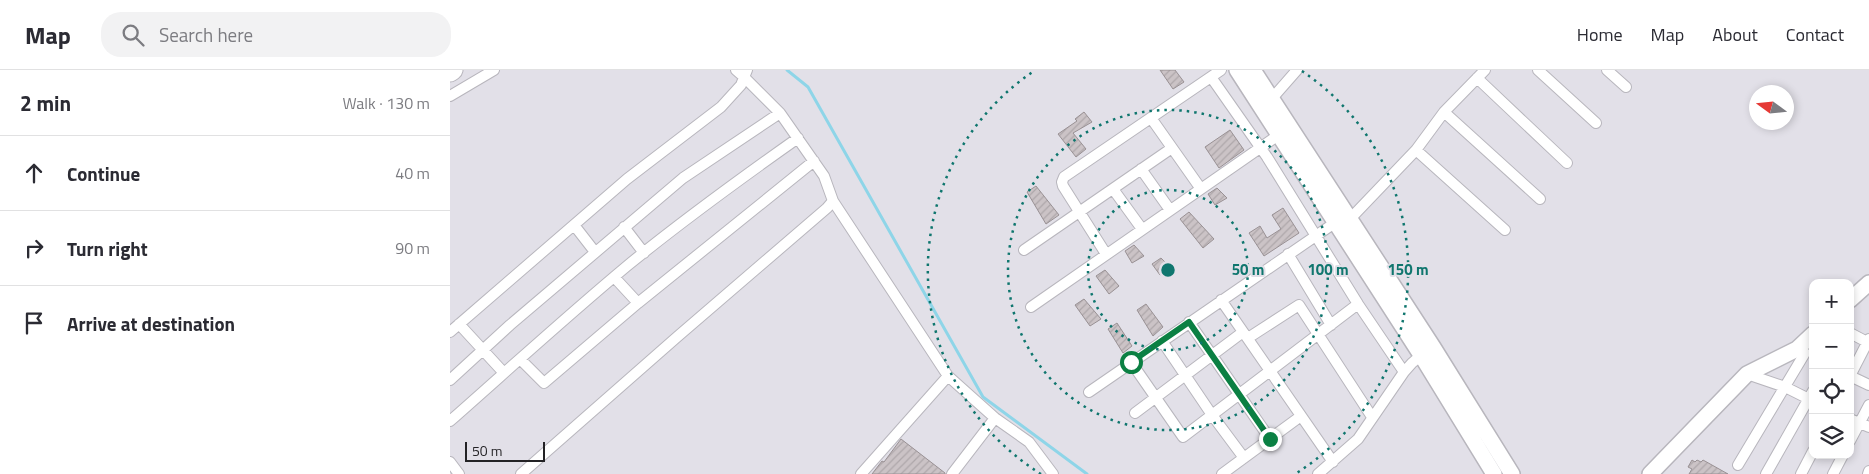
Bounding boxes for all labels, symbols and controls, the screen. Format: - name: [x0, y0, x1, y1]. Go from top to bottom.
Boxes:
- search box: [101, 12, 451, 57]
- text: Map: [25, 17, 71, 53]
- text: Search here: [159, 20, 253, 49]
- icon: search: [119, 21, 147, 49]
- text: Home: [1577, 21, 1623, 48]
- text: Map: [1651, 21, 1684, 48]
- text: About: [1712, 21, 1758, 48]
- text: Contact: [1786, 21, 1844, 48]
- north arrow: [1749, 85, 1794, 130]
- text: 2 min: [20, 87, 71, 119]
- text: Walk · 130 m: [342, 91, 430, 115]
- icon: ahead: [20, 159, 48, 187]
- text: Continue: [67, 159, 140, 188]
- text: 40 m: [395, 161, 430, 185]
- icon: right: [20, 234, 48, 262]
- text: Turn right: [67, 234, 148, 263]
- text: 90 m: [395, 236, 430, 260]
- text: 50 m: [1232, 258, 1264, 281]
- text: 100 m: [1307, 258, 1349, 281]
- text: 150 m: [1387, 258, 1429, 281]
- centre of rings: [1159, 261, 1177, 279]
- map controls: [1809, 279, 1854, 459]
- button: +: [1809, 279, 1854, 324]
- icon: arrive: [20, 309, 48, 337]
- text: Arrive at destination: [67, 309, 235, 338]
- button: −: [1809, 324, 1854, 369]
- route start: [1120, 351, 1143, 374]
- button: locate: [1809, 369, 1854, 414]
- button: layers: [1809, 414, 1854, 459]
- route end: [1259, 428, 1282, 451]
- scale bar: [465, 439, 545, 462]
- text: 50 m: [472, 440, 502, 461]

